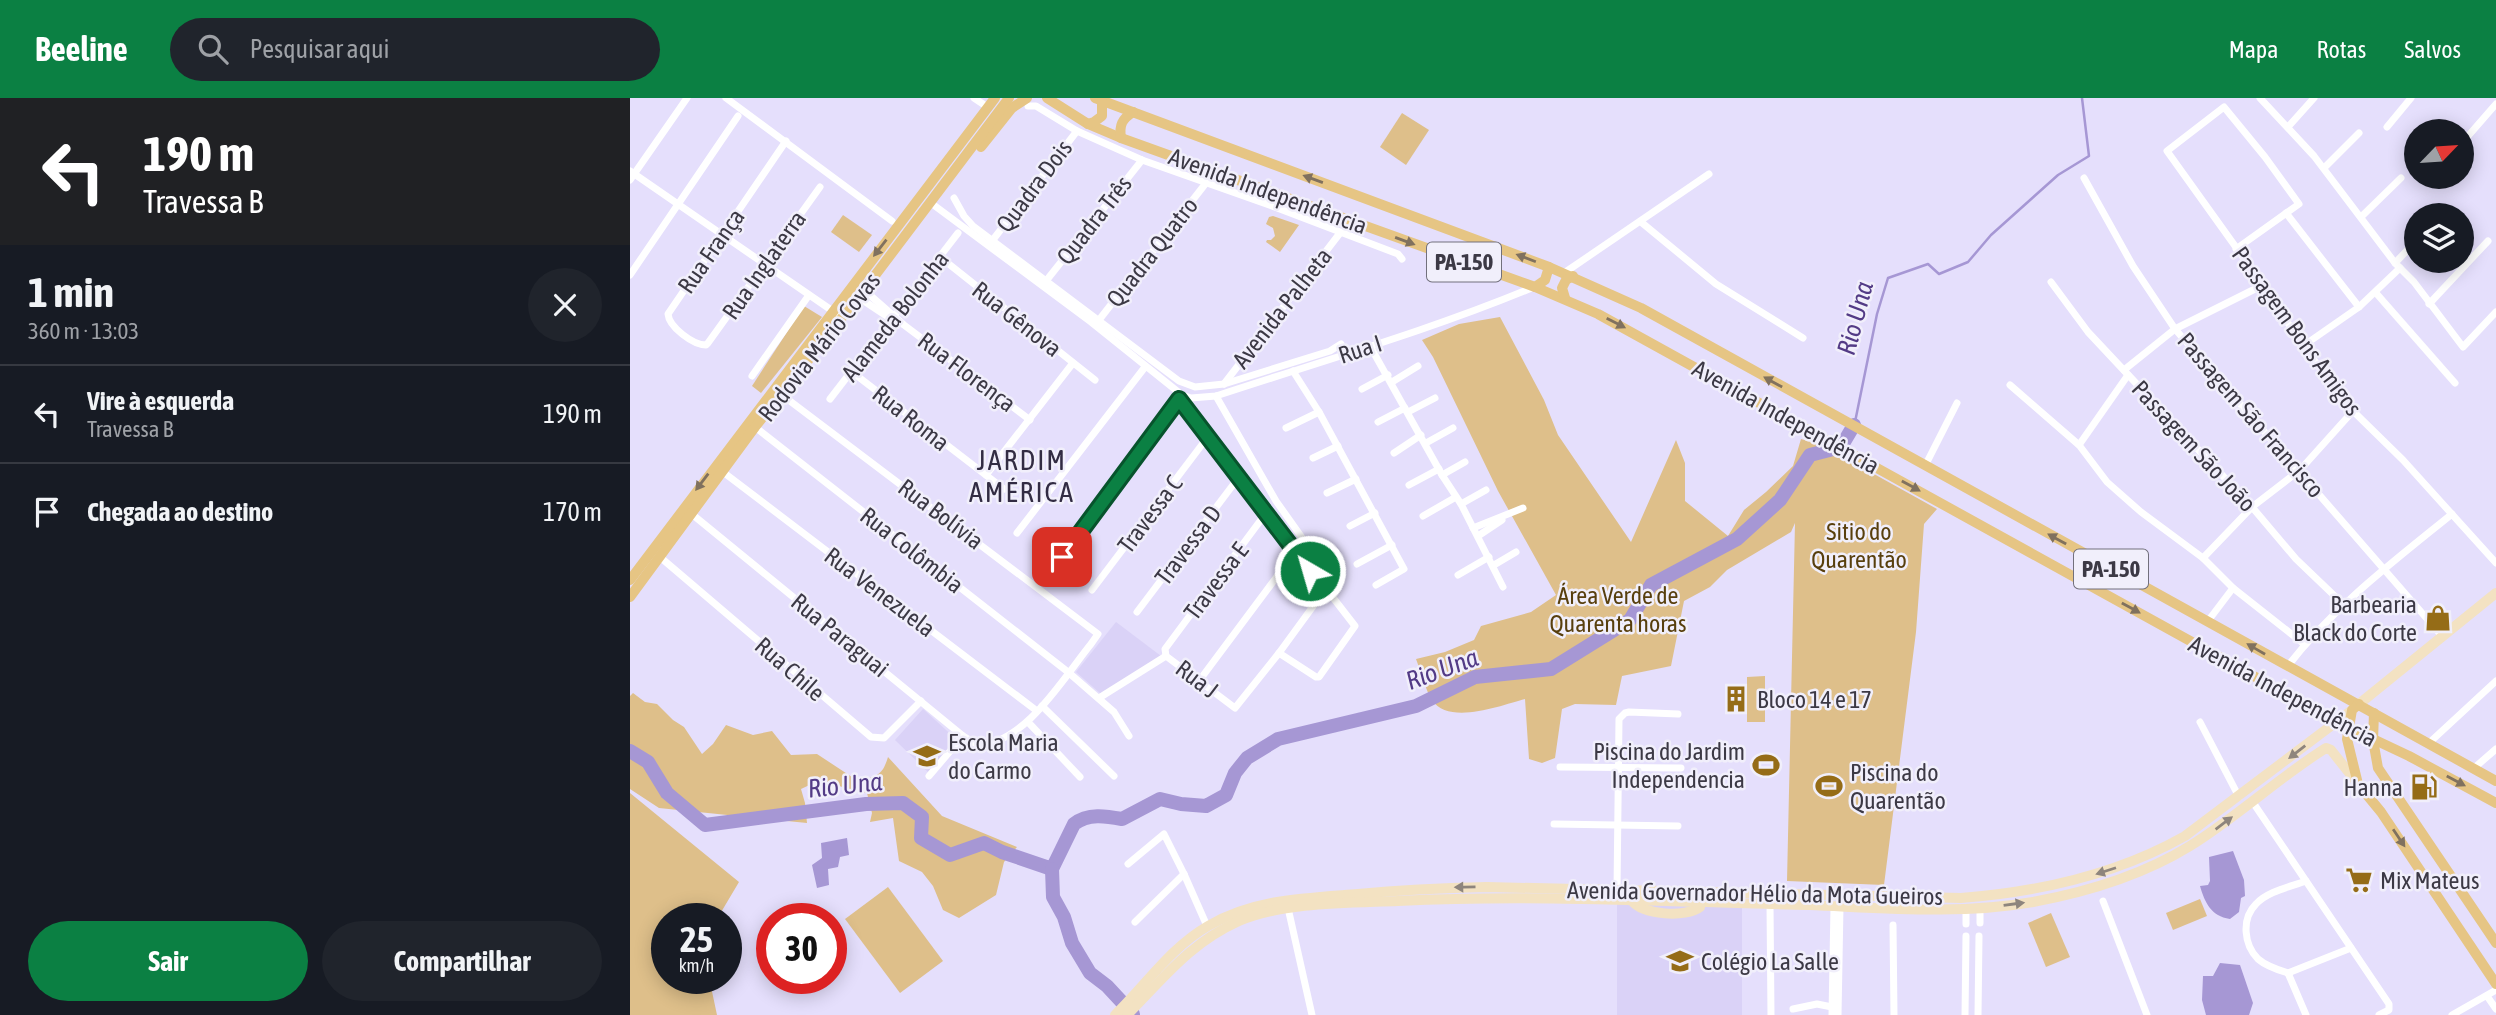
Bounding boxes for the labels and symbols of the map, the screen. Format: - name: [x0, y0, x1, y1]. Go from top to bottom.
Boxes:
- north arrow: [2404, 119, 2474, 189]
- street label: Quadra Dois: [991, 135, 1077, 237]
- street label: Avenida Independência: [1165, 143, 1371, 239]
- street label: Quadra Três: [1051, 170, 1137, 270]
- one-way arrow: [1303, 173, 1324, 184]
- street label: Quadra Quatro: [1101, 192, 1203, 312]
- street label: Rua França: [672, 204, 750, 298]
- street label: Rua Inglaterra: [717, 206, 811, 324]
- one-way arrow: [1394, 236, 1415, 247]
- one-way arrow: [874, 239, 888, 257]
- street label: Passagem Bons Amigos: [2227, 241, 2367, 421]
- road number: PA-150: [1427, 242, 1501, 281]
- street label: Avenida Palheta: [1227, 243, 1337, 373]
- street label: Alameda Bolonha: [836, 246, 954, 386]
- one-way arrow: [1516, 253, 1537, 264]
- street label: Rodovia Mário Covas: [753, 267, 885, 427]
- street label: Rua Gênova: [967, 276, 1067, 362]
- water label: Rio Una: [1831, 278, 1879, 358]
- one-way arrow: [1606, 317, 1626, 329]
- street label: Rua Florença: [913, 327, 1021, 417]
- street label: Passagem São Francisco: [2172, 327, 2330, 503]
- street label: Rua I: [1335, 329, 1385, 369]
- street label: Avenida Independência: [1688, 355, 1884, 479]
- street label: Passagem São João: [2126, 375, 2262, 517]
- one-way arrow: [1764, 376, 1783, 388]
- street label: Rua Roma: [867, 380, 955, 456]
- district label: JARDIM AMÉRICA: [969, 444, 1075, 508]
- street label: Travessa C: [1112, 470, 1188, 558]
- one-way arrow: [695, 473, 710, 491]
- street label: Rua Bolívia: [893, 473, 989, 555]
- one-way arrow: [1901, 480, 1920, 492]
- street label: Travessa D: [1149, 500, 1227, 590]
- street label: Rua Colômbia: [855, 502, 969, 598]
- park label: Sitio do Quarentão: [1811, 518, 1907, 573]
- pin: [1032, 527, 1092, 587]
- one-way arrow: [2047, 533, 2066, 545]
- position arrow: [1273, 534, 1347, 608]
- street label: Travessa E: [1178, 537, 1254, 625]
- street label: Rua Venezuela: [819, 542, 941, 642]
- road number: PA-150: [2074, 550, 2148, 589]
- park label: Área Verde de Quarenta horas: [1550, 582, 1686, 637]
- street label: Rua Paraguai: [786, 588, 894, 682]
- place label: Barbearia Black do Corte: [2293, 591, 2417, 646]
- one-way arrow: [2122, 602, 2141, 614]
- shop icon: Barbearia Black do Corte: [2423, 603, 2453, 633]
- street label: Avenida Independência: [2185, 630, 2381, 752]
- street label: Rua Chile: [750, 632, 830, 706]
- water label: Rio Una: [1402, 642, 1482, 696]
- one-way arrow: [2246, 643, 2265, 655]
- street label: Rua J: [1171, 654, 1223, 704]
- building icon: Bloco 14 e 17: [1721, 684, 1751, 714]
- place label: Bloco 14 e 17: [1757, 686, 1872, 713]
- place label: Escola Maria do Carmo: [948, 729, 1059, 784]
- place label: Piscina do Jardim Independencia: [1593, 738, 1745, 793]
- school or university icon: Escola Maria do Carmo: [912, 741, 942, 771]
- one-way arrow: [2289, 744, 2307, 759]
- sports icon: Piscina do Jardim Independencia: [1751, 750, 1781, 780]
- place label: Piscina do Quarentão: [1850, 759, 1946, 814]
- water label: Rio Una: [806, 766, 884, 804]
- sports icon: Piscina do Quarentão: [1814, 771, 1844, 801]
- fuel station icon: Hanna: [2409, 772, 2439, 802]
- place label: Hanna: [2343, 774, 2403, 801]
- one-way arrow: [2446, 775, 2466, 787]
- one-way arrow: [2215, 816, 2233, 830]
- one-way arrow: [2392, 829, 2405, 848]
- supermarket icon: Mix Mateus: [2344, 865, 2374, 895]
- one-way arrow: [2095, 866, 2116, 877]
- place label: Mix Mateus: [2380, 867, 2479, 894]
- street label: Avenida Governador Hélio da Mota Gueiros: [1567, 876, 1943, 910]
- one-way arrow: [1453, 881, 1475, 893]
- one-way arrow: [2004, 899, 2026, 910]
- speed limit sign: 30: [756, 903, 847, 994]
- school or university icon: Colégio La Salle: [1665, 946, 1695, 976]
- place label: Colégio La Salle: [1701, 948, 1839, 975]

